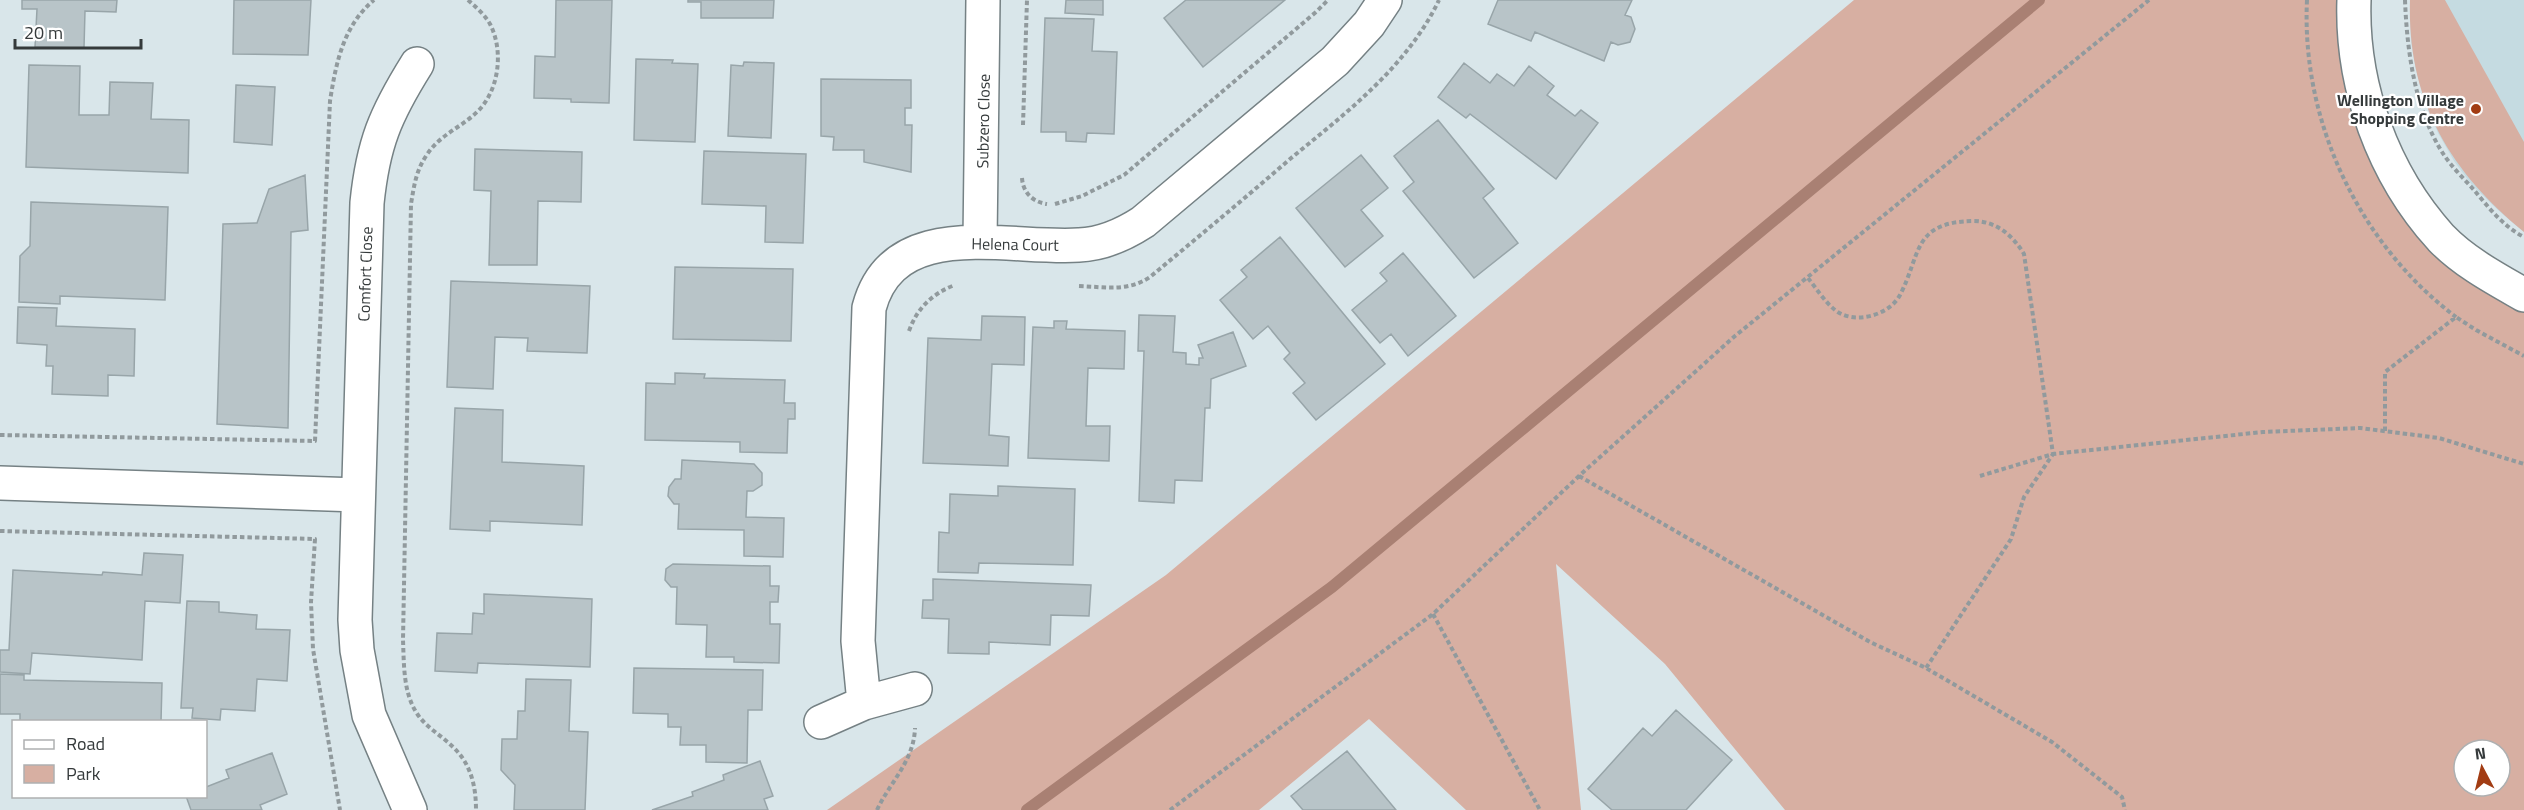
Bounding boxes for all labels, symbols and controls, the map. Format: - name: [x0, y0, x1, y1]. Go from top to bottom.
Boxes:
- scale bar: [15, 12, 141, 50]
- text: 20 m: [24, 19, 63, 46]
- street label: Subzero Close: [970, 74, 996, 168]
- place label: Wellington Village Shopping Centre: [2337, 88, 2464, 130]
- marker: Wellington Village Shopping Centre: [2469, 102, 2483, 116]
- street label: Comfort Close: [351, 226, 379, 322]
- street label: Helena Court: [971, 231, 1059, 257]
- legend: [12, 720, 207, 798]
- text: Road: [66, 730, 105, 757]
- north arrow: [2452, 738, 2512, 798]
- text: N: [2473, 741, 2487, 766]
- text: Park: [66, 760, 101, 787]

